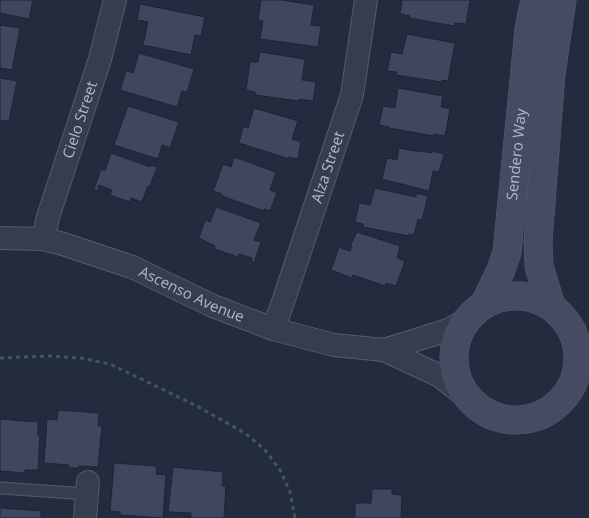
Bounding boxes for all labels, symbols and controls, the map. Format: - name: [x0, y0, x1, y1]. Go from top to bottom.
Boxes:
- street label: Cielo Street: [57, 78, 101, 161]
- street label: Sendero Way: [501, 107, 530, 201]
- street label: Alza Street: [306, 128, 348, 205]
- street label: Ascenso Avenue: [136, 261, 247, 326]

